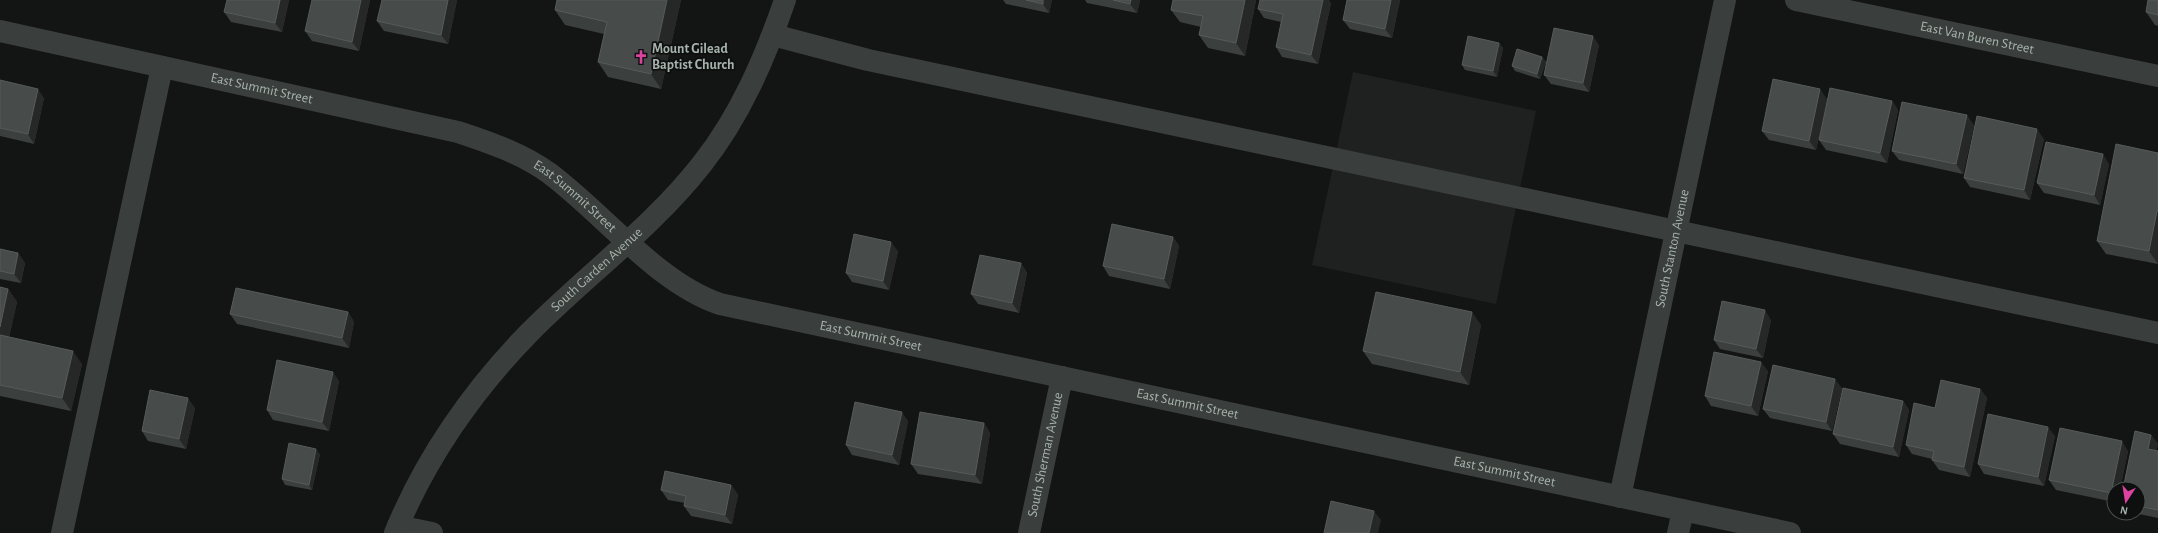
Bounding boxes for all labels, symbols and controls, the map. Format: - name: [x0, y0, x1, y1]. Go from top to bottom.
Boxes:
- street label: East Van Buren Street: [1919, 19, 2036, 57]
- place label: Mount Gilead Baptist Church: [652, 42, 734, 72]
- church icon: Mount Gilead Baptist Church: [633, 49, 649, 65]
- street label: East Summit Street: [209, 71, 314, 107]
- street label: East Summit Street: [531, 158, 619, 236]
- street label: South Stanton Avenue: [1653, 188, 1692, 309]
- street label: South Garden Avenue: [549, 225, 645, 314]
- street label: East Summit Street: [818, 319, 923, 354]
- street label: East Summit Street: [1135, 386, 1240, 422]
- street label: South Sherman Avenue: [1026, 391, 1066, 518]
- street label: East Summit Street: [1452, 454, 1557, 490]
- north arrow: [2106, 481, 2146, 521]
- text: N: [2119, 504, 2129, 516]

